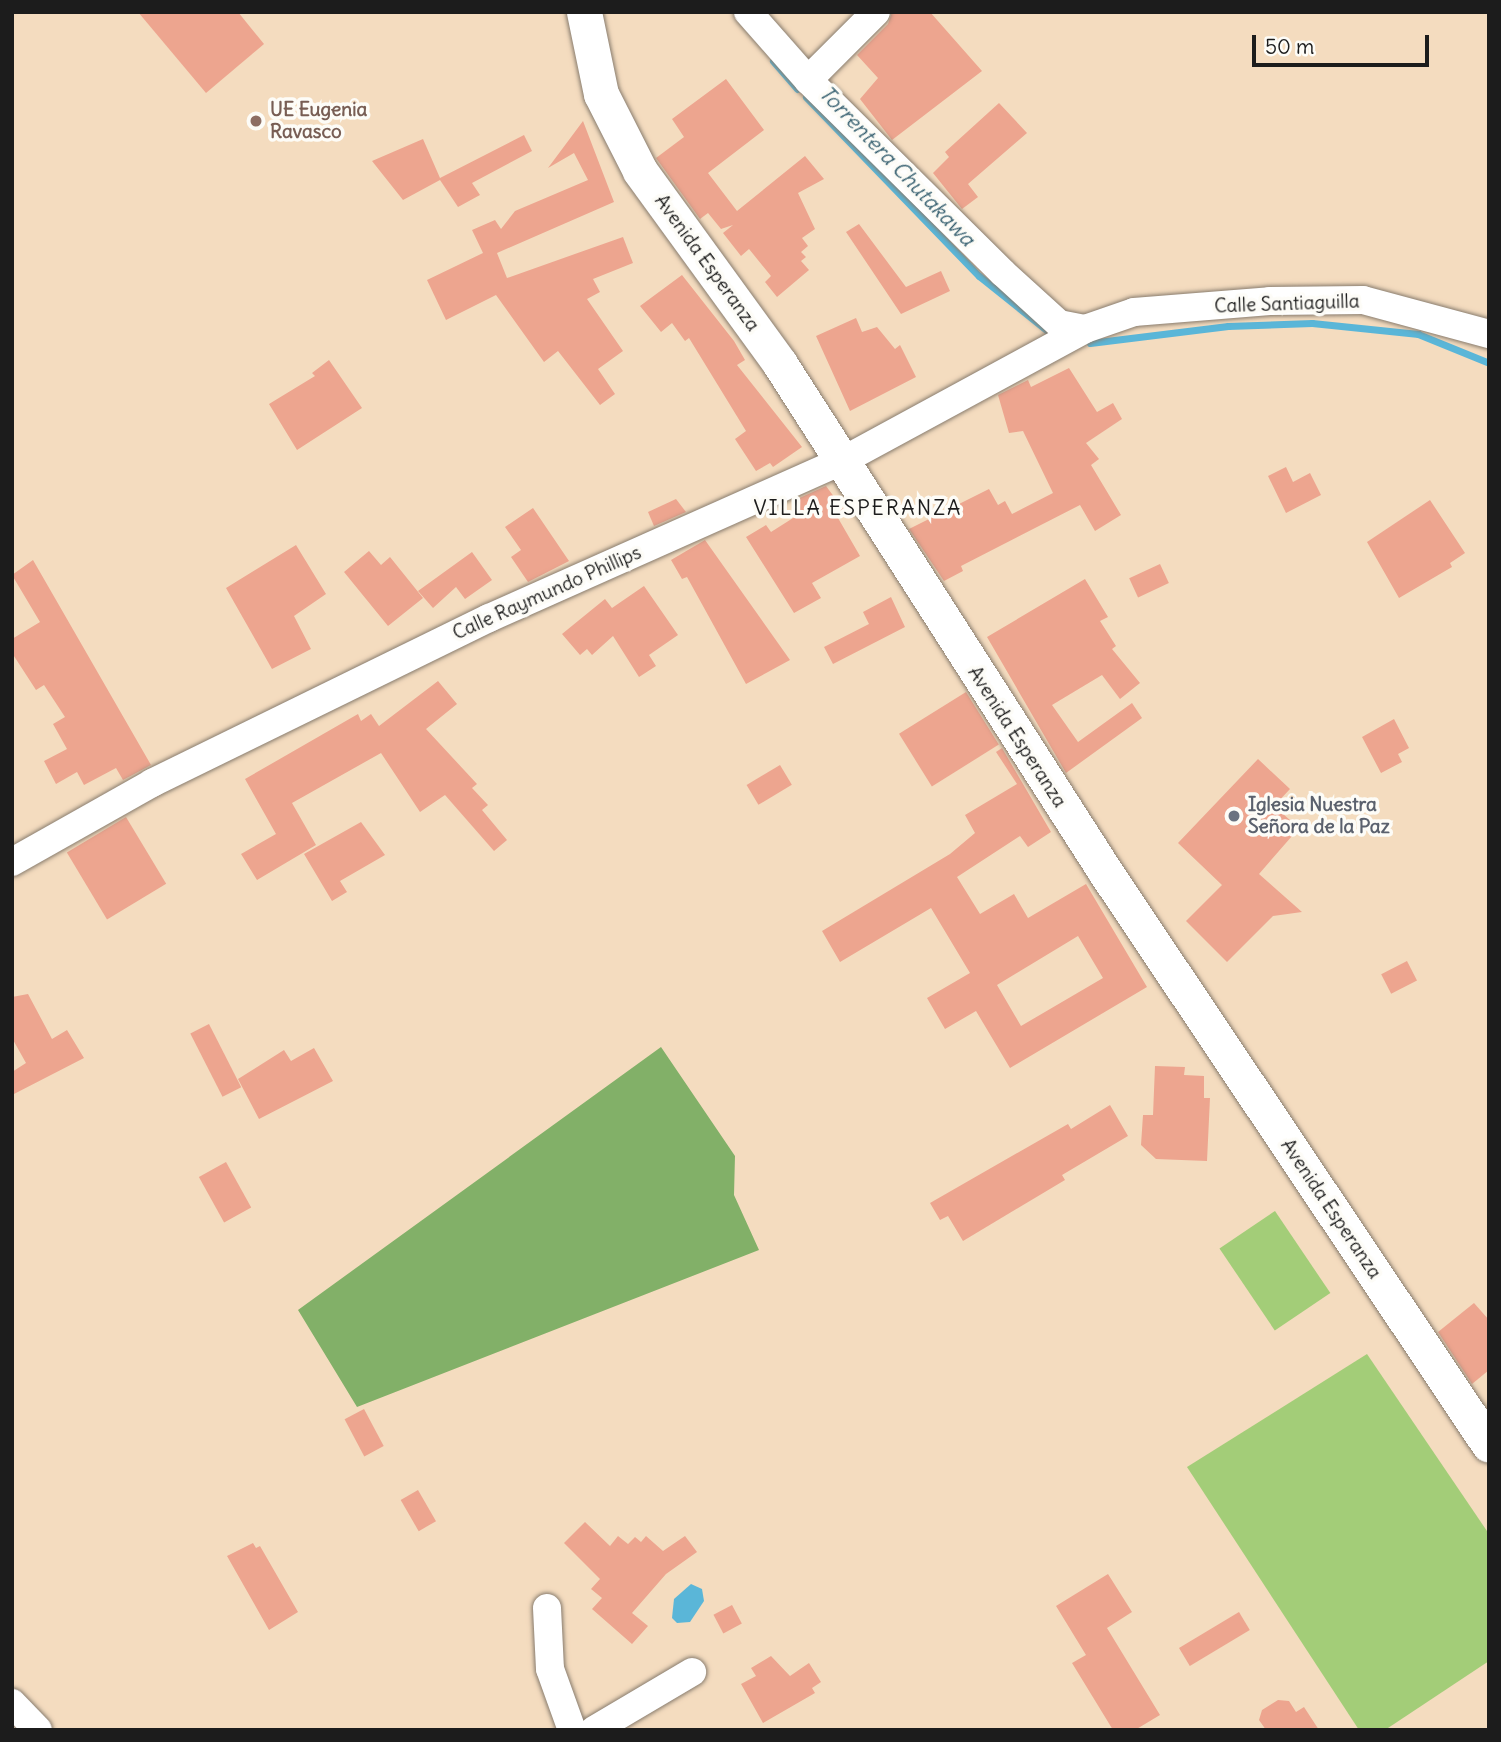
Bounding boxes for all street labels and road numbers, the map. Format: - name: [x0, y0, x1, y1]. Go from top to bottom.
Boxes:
- street label: Avenida Esperanza: [650, 190, 764, 336]
- street label: Calle Santiaguilla: [1214, 290, 1360, 318]
- street label: Calle Raymundo Phillips: [449, 541, 645, 645]
- street label: Avenida Esperanza: [963, 662, 1071, 812]
- street label: Avenida Esperanza: [1276, 1135, 1386, 1283]

